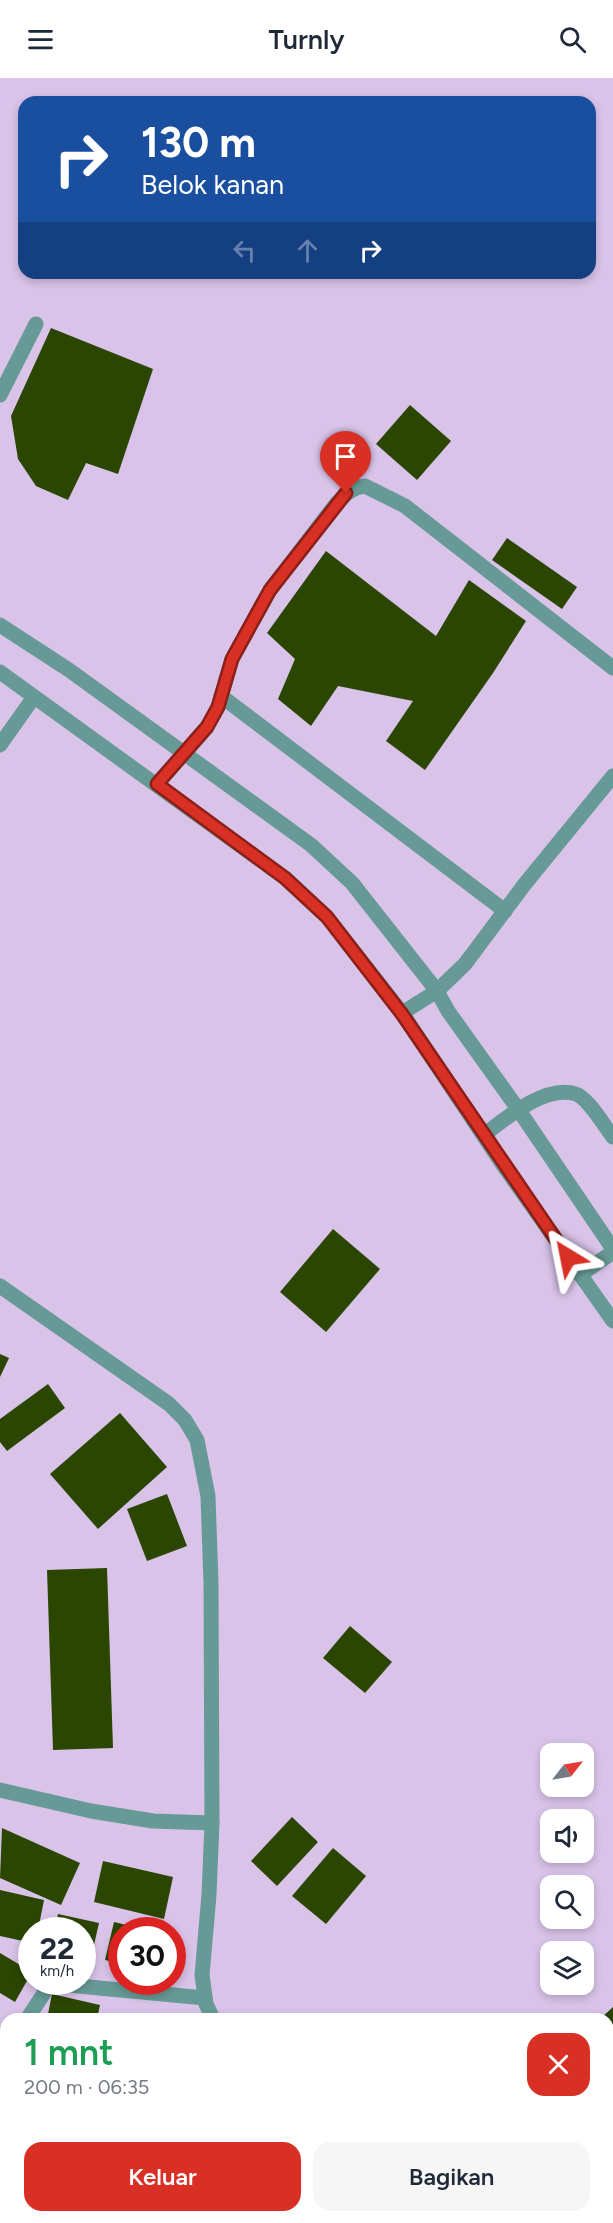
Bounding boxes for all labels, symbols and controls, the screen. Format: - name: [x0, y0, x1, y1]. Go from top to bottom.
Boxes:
- icon: menu: [24, 23, 57, 56]
- text: Turnly: [269, 23, 344, 56]
- icon: search: [556, 23, 589, 56]
- text: 130 m: [141, 117, 256, 168]
- icon: right: [42, 120, 120, 198]
- text: Belok kanan: [141, 168, 284, 201]
- icon: left: [228, 234, 261, 267]
- icon: ahead: [291, 234, 324, 267]
- icon: right: [354, 234, 387, 267]
- pin: [320, 431, 371, 493]
- icon: arrive: [329, 440, 362, 473]
- position arrow: [536, 1225, 600, 1289]
- north arrow: [540, 1743, 594, 1797]
- map controls: [540, 1743, 594, 1995]
- button: sound: [540, 1809, 594, 1863]
- button: search: [540, 1875, 594, 1929]
- speed limit sign: 30: [108, 1917, 186, 1995]
- text: 22: [40, 1930, 74, 1967]
- button: layers: [540, 1941, 594, 1995]
- text: km/h: [40, 1962, 74, 1980]
- text: 1 mnt: [24, 2031, 113, 2074]
- button: close: [527, 2033, 590, 2096]
- text: 200 m · 06:35: [24, 2075, 149, 2099]
- button: Keluar: [24, 2142, 301, 2211]
- button: Bagikan: [313, 2142, 590, 2211]

